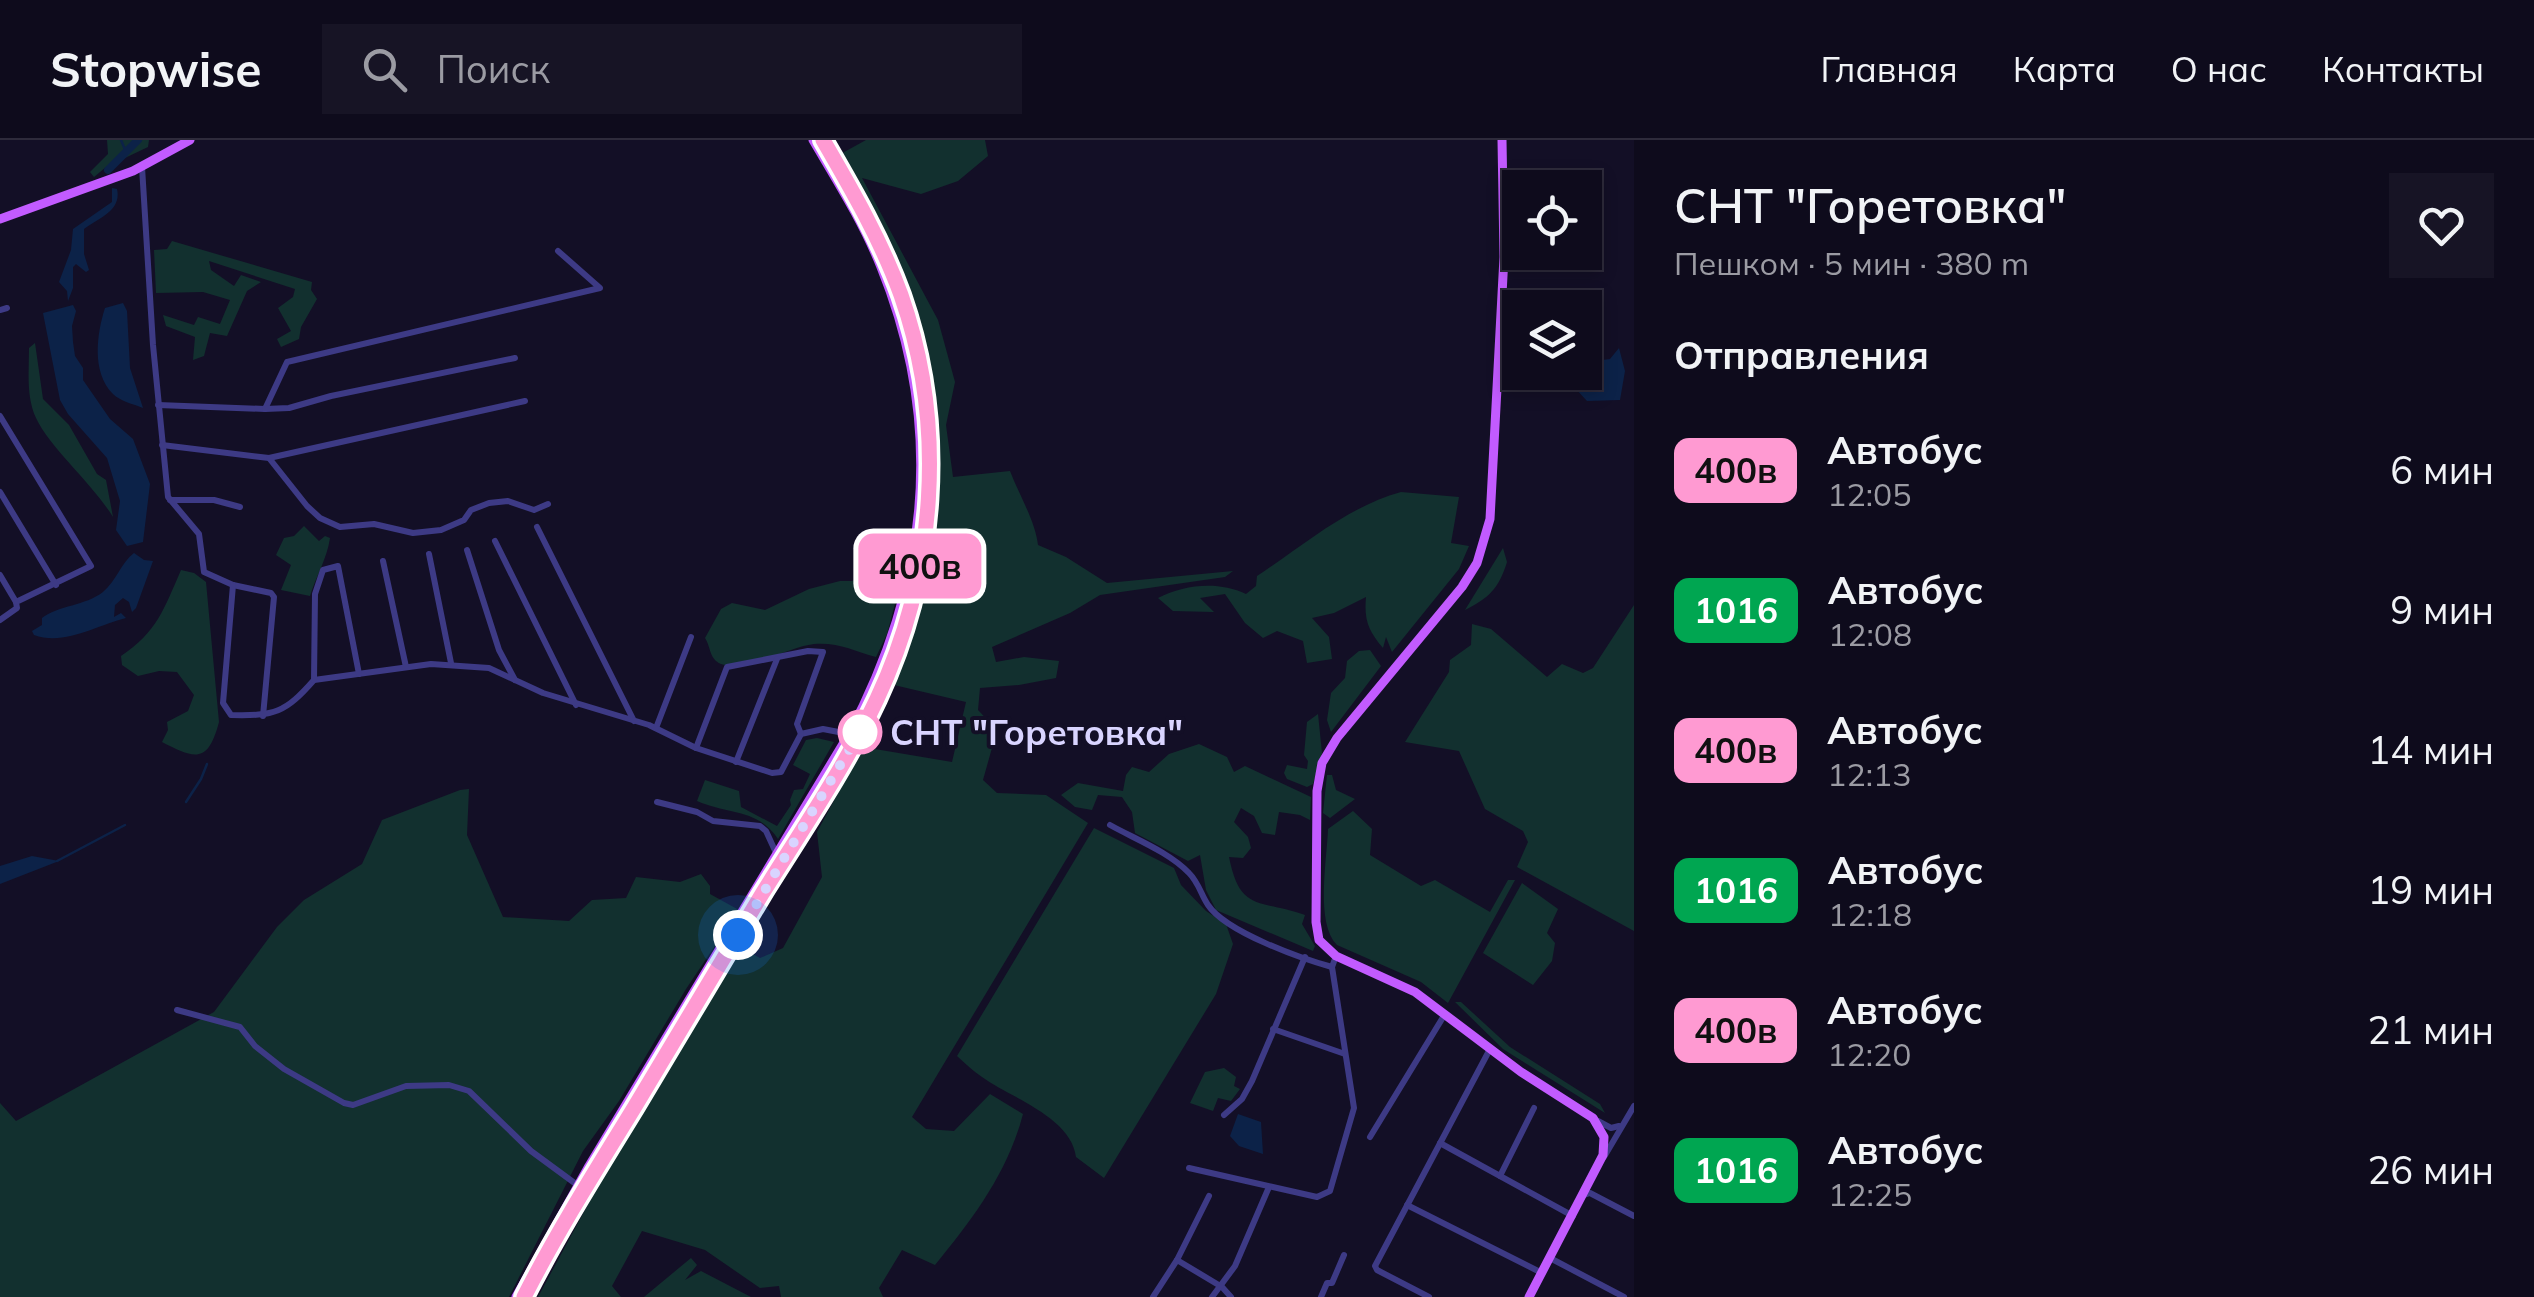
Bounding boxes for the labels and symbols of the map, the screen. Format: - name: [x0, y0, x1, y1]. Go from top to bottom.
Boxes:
- line badge: 400в: [850, 534, 990, 598]
- place label: СНТ "Горетовка": [890, 710, 1183, 754]
- marker: СНТ "Горетовка": [839, 711, 881, 753]
- your location: [713, 910, 763, 960]

